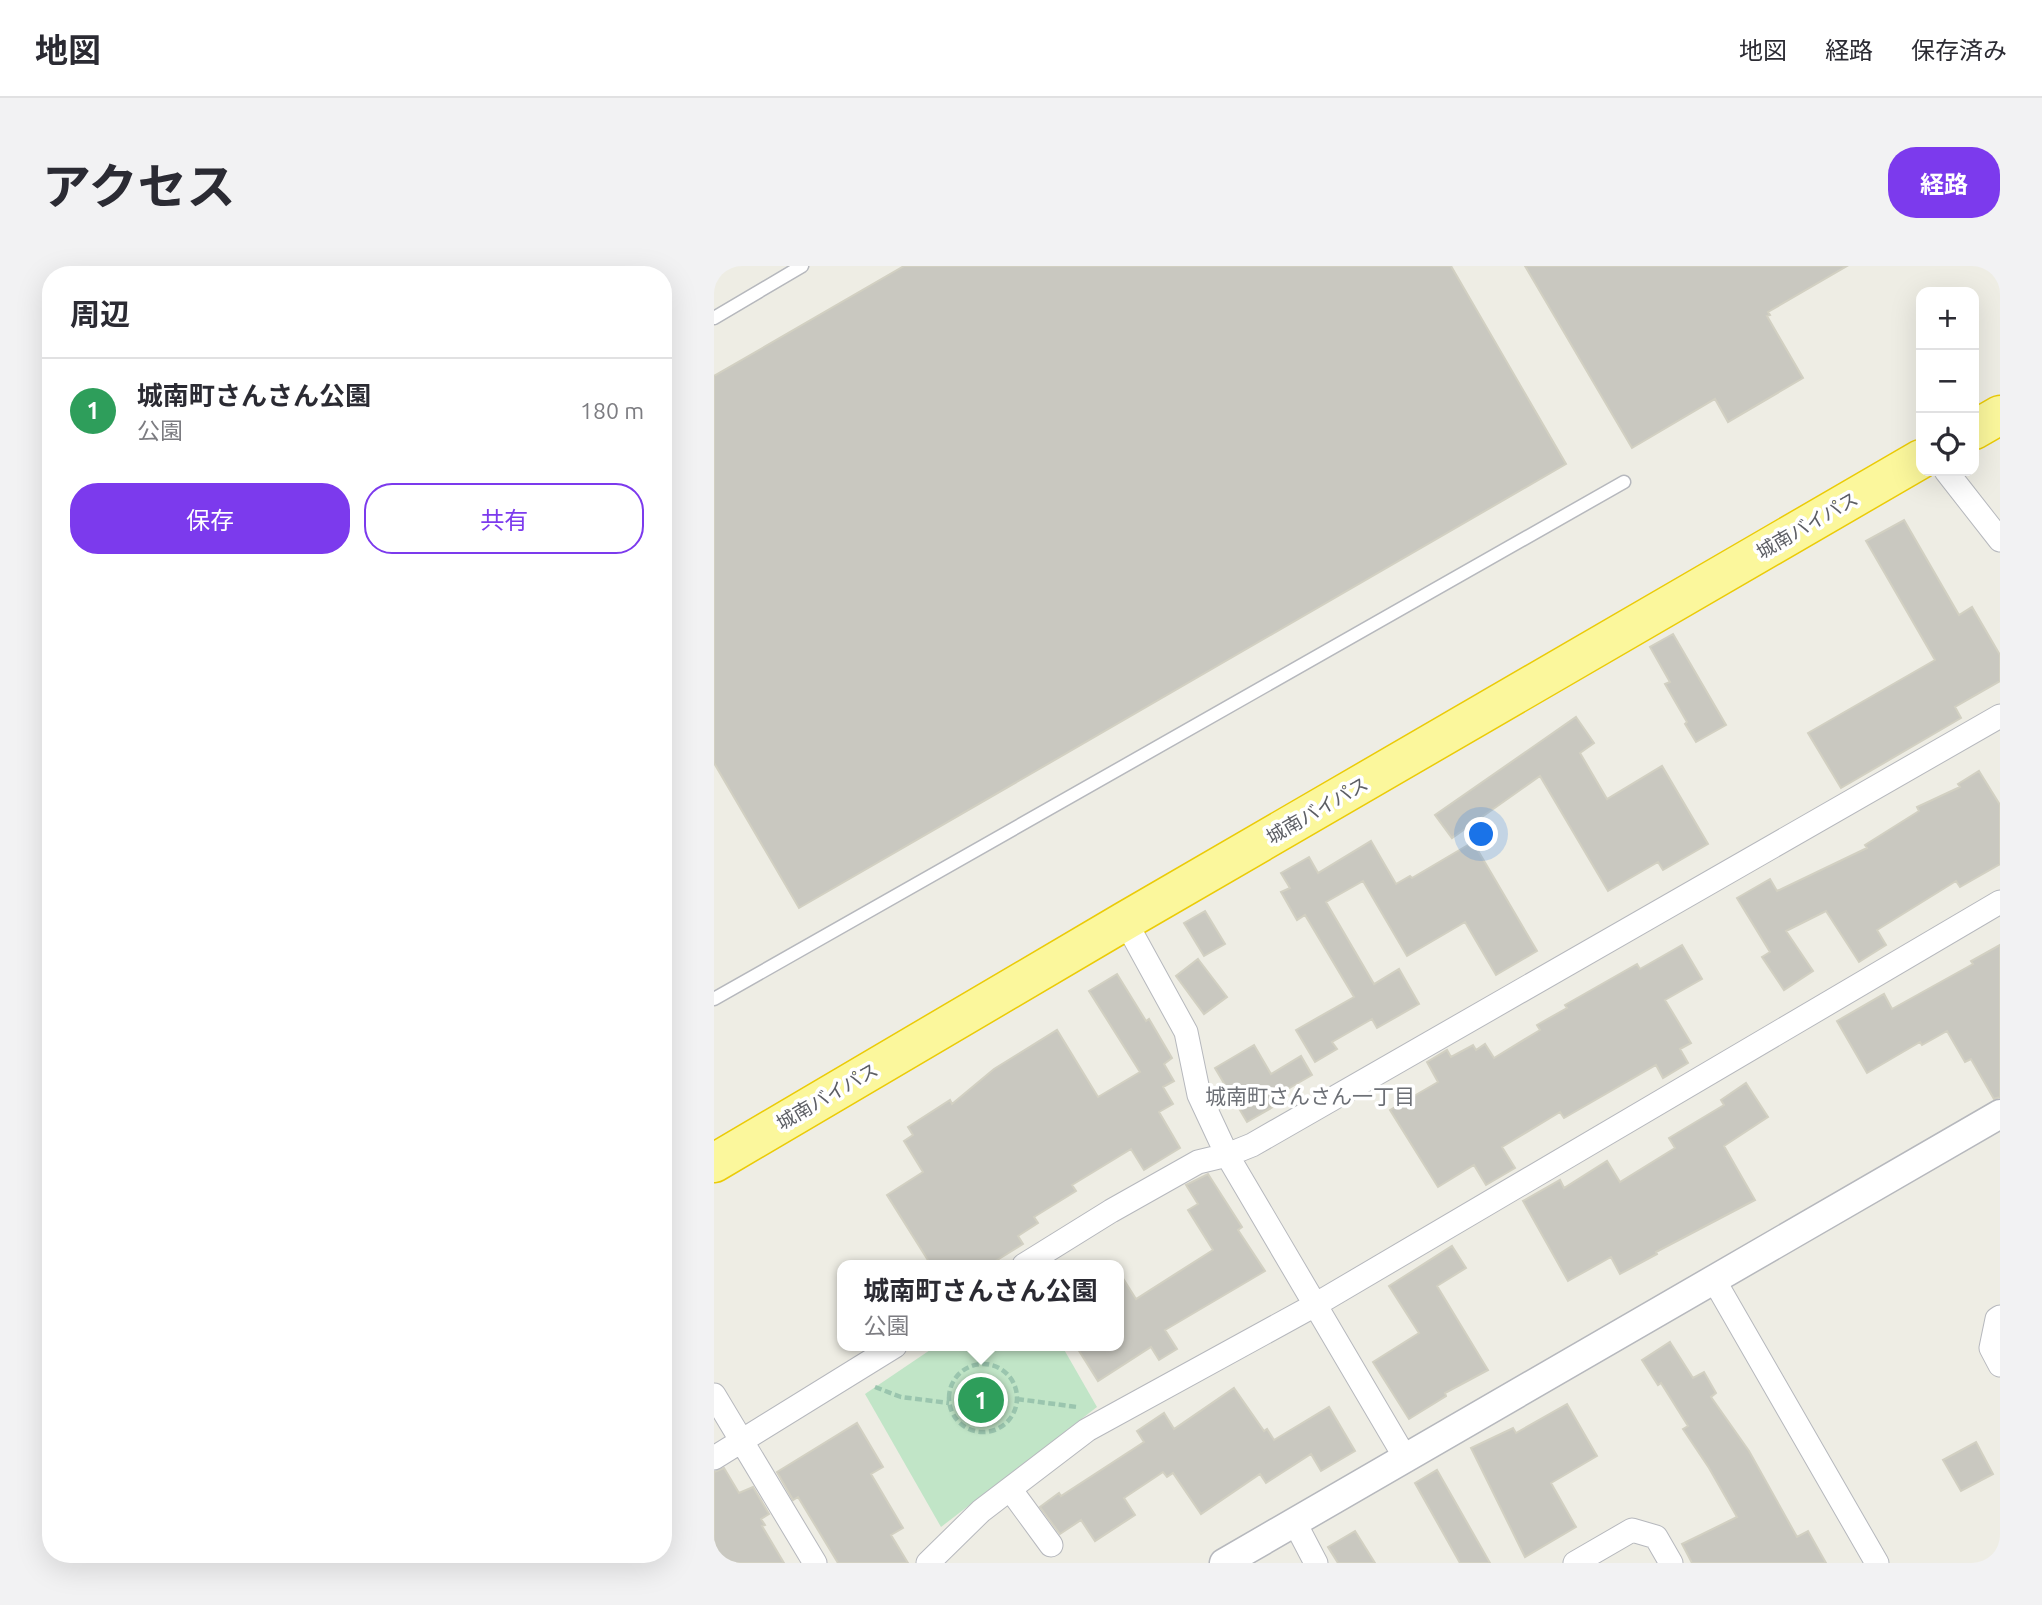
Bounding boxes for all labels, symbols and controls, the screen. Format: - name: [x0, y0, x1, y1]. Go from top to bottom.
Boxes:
- text: 地図: [35, 31, 101, 68]
- text: 地図: [1739, 37, 1787, 64]
- text: 経路: [1825, 37, 1873, 64]
- text: 保存済み: [1911, 37, 2007, 64]
- button: 経路: [1888, 147, 2000, 218]
- text: アクセス: [42, 158, 236, 213]
- map controls: [1916, 287, 1979, 476]
- button: +: [1916, 287, 1979, 350]
- text: 周辺: [70, 297, 130, 331]
- button: −: [1916, 350, 1979, 413]
- text: 城南町さんさん公園: [137, 381, 371, 410]
- text: 1: [87, 398, 99, 423]
- text: 180 m: [580, 398, 644, 423]
- button: locate: [1916, 413, 1979, 476]
- text: 公園: [137, 418, 183, 443]
- button: 保存: [70, 483, 350, 554]
- button: 共有: [364, 483, 644, 554]
- street label: 城南バイパス: [1752, 487, 1862, 563]
- street label: 城南バイパス: [1262, 772, 1372, 848]
- your location: [1464, 817, 1498, 851]
- street label: 城南バイパス: [772, 1058, 882, 1134]
- district label: 城南町さんさん一丁目: [1205, 1084, 1415, 1108]
- popup: [837, 1260, 1124, 1351]
- text: 城南町さんさん公園: [863, 1276, 1098, 1305]
- text: 公園: [863, 1313, 909, 1338]
- pin: 1: [958, 1374, 1004, 1426]

